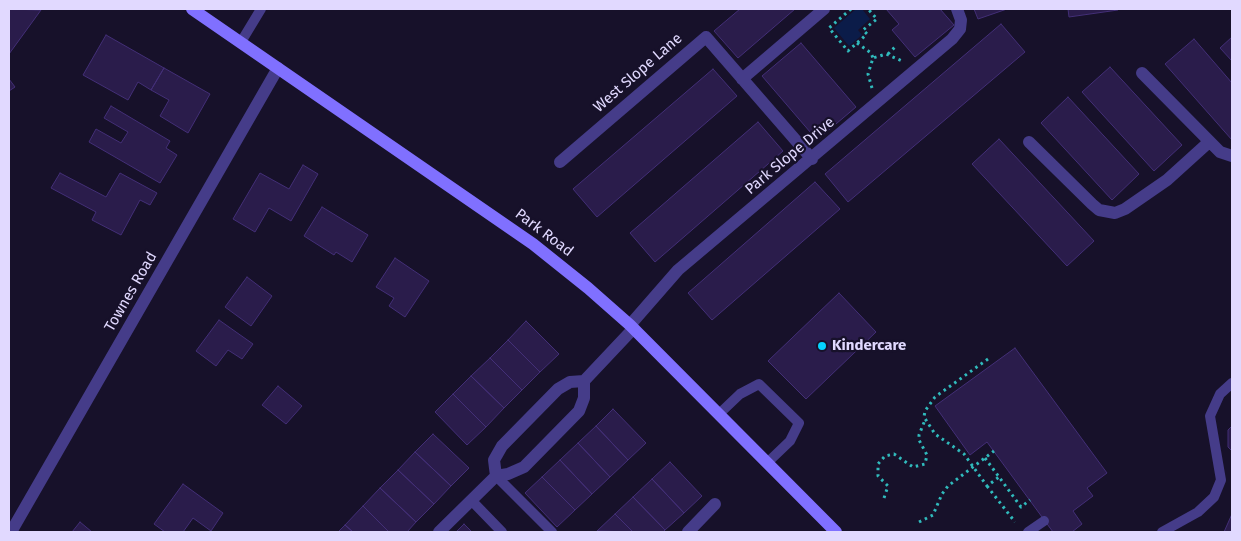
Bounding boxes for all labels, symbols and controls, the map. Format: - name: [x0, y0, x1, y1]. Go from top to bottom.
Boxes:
- street label: West Slope Lane: [590, 30, 686, 116]
- street label: Park Slope Drive: [742, 113, 838, 199]
- street label: Park Road: [511, 205, 577, 261]
- street label: Townes Road: [101, 249, 161, 335]
- place label: Kindercare: [832, 337, 906, 355]
- marker: Kindercare: [816, 340, 828, 352]

